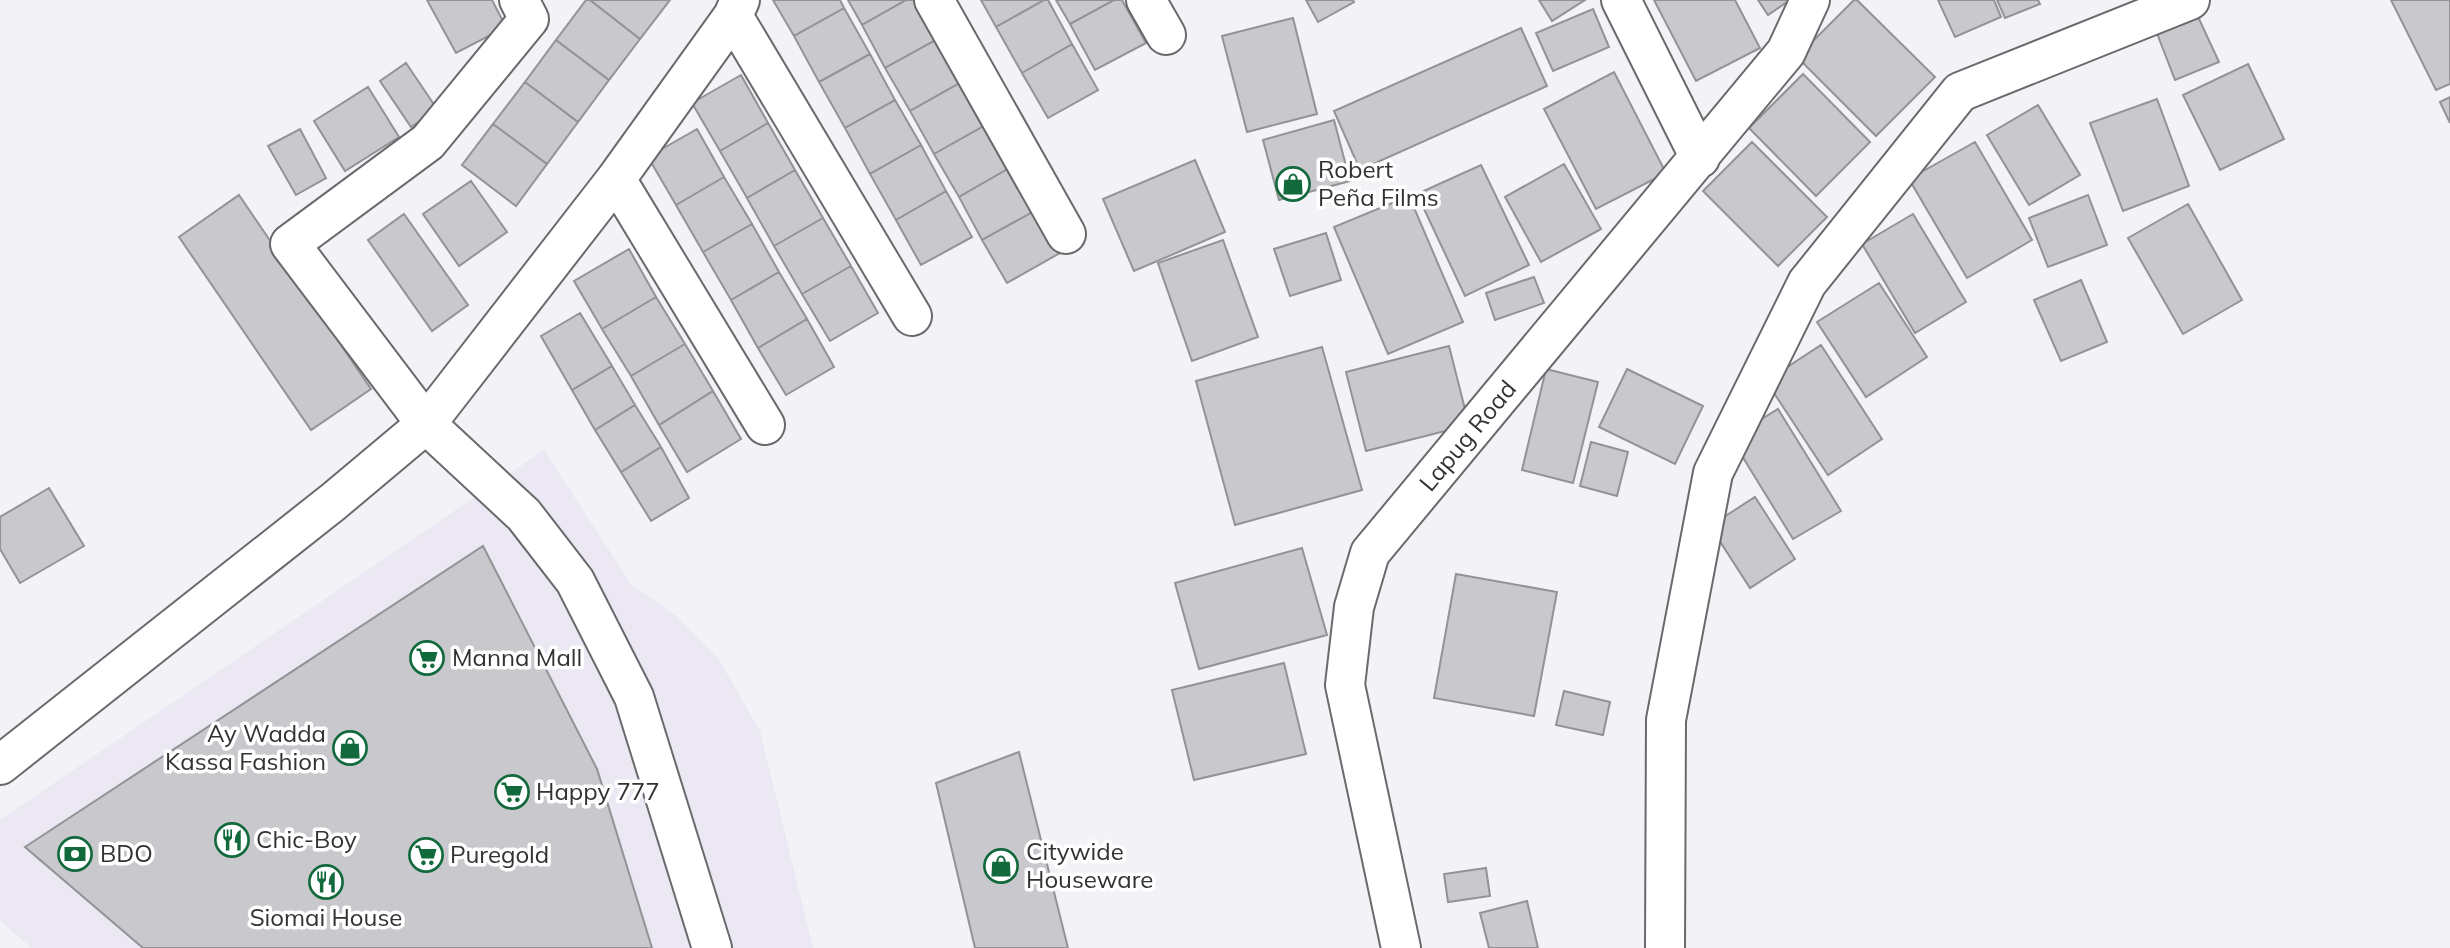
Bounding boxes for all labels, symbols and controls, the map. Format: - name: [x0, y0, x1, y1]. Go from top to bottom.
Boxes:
- place label: Robert Peña Films: [1318, 154, 1439, 212]
- shop icon: Robert Peña Films: [1274, 165, 1312, 203]
- street label: Lapug Road: [1412, 374, 1522, 497]
- supermarket icon: Manna Mall: [408, 639, 446, 677]
- place label: Manna Mall: [452, 642, 582, 672]
- place label: Ay Wadda Kassa Fashion: [165, 718, 326, 776]
- shop icon: Ay Wadda Kassa Fashion: [331, 729, 369, 767]
- supermarket icon: Happy 777: [493, 773, 531, 811]
- place label: Happy 777: [536, 776, 660, 806]
- restaurant icon: Chic-Boy: [213, 821, 251, 859]
- place label: Chic-Boy: [256, 824, 357, 854]
- bank icon: BDO: [56, 835, 94, 873]
- supermarket icon: Puregold: [407, 836, 445, 874]
- place label: Citywide Houseware: [1026, 836, 1153, 894]
- place label: BDO: [100, 838, 153, 868]
- place label: Puregold: [450, 839, 549, 869]
- shop icon: Citywide Houseware: [982, 847, 1020, 885]
- restaurant icon: Siomai House: [307, 863, 345, 901]
- place label: Siomai House: [250, 902, 402, 932]

